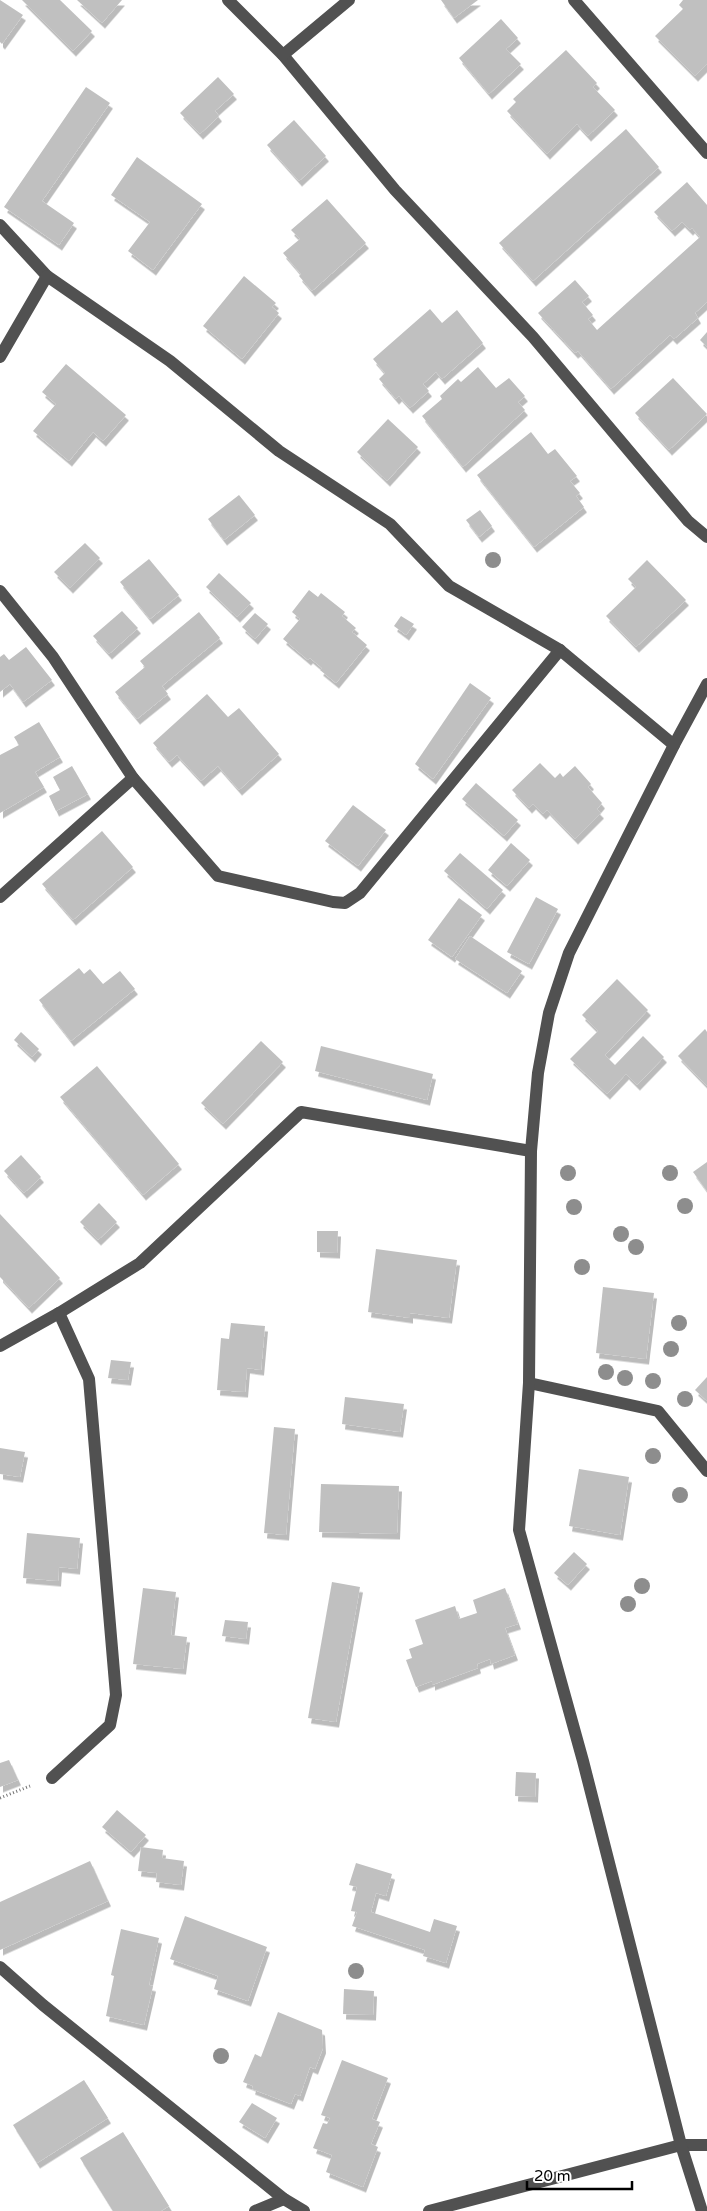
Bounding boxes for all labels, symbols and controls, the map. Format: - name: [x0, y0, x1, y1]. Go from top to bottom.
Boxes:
- scale bar: [527, 2158, 632, 2190]
- text: 20 m: [534, 2167, 571, 2185]

